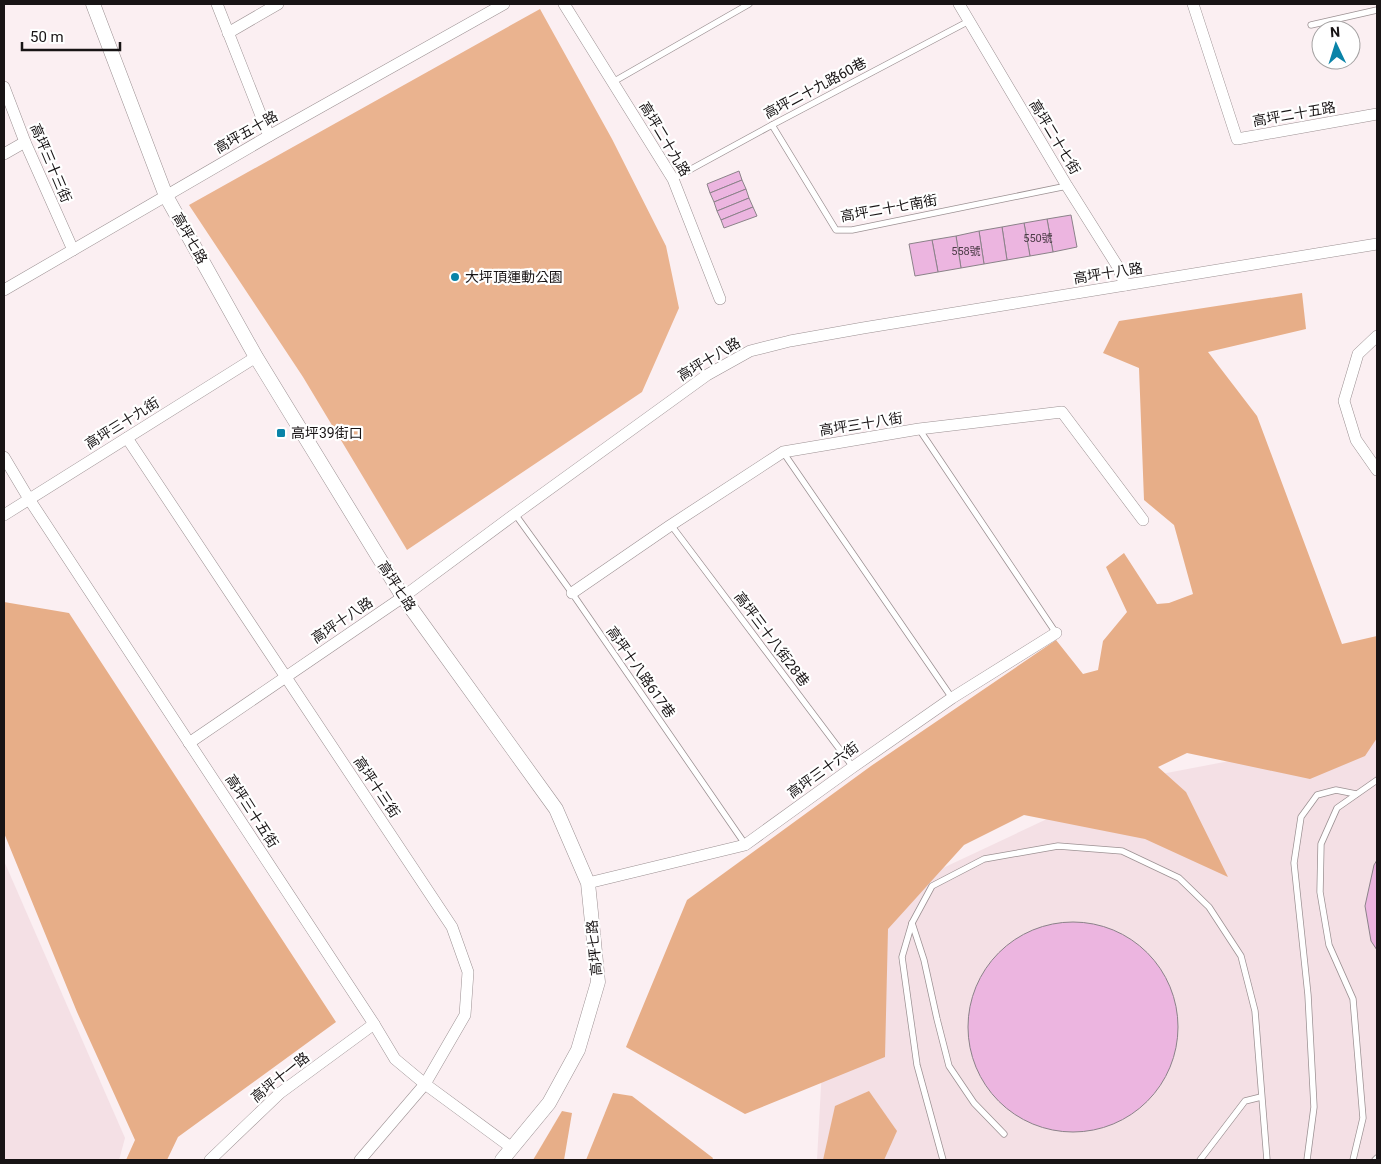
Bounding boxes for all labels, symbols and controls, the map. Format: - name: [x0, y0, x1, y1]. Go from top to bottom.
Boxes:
- scale bar: [22, 20, 120, 52]
- north arrow: [1311, 20, 1361, 70]
- text: N: [1330, 24, 1341, 40]
- text: 50 m: [30, 28, 64, 46]
- street label: 高坪二十九路60巷: [761, 54, 869, 122]
- street label: 高坪二十七街: [1027, 97, 1083, 177]
- street label: 高坪二十九路: [637, 99, 693, 179]
- street label: 高坪二十五路: [1251, 99, 1337, 129]
- street label: 高坪五十路: [212, 108, 280, 156]
- street label: 高坪三十三街: [27, 121, 75, 205]
- street label: 高坪二十七南街: [839, 192, 939, 224]
- street label: 高坪七路: [169, 210, 211, 266]
- house number: 550號: [1023, 232, 1053, 245]
- house number: 558號: [951, 245, 981, 258]
- street label: 高坪十八路: [1072, 260, 1144, 286]
- place label: 大坪頂運動公園: [465, 269, 563, 285]
- marker: 大坪頂運動公園: [449, 271, 461, 283]
- street label: 高坪十八路: [675, 334, 743, 384]
- street label: 高坪三十九街: [82, 394, 162, 452]
- street label: 高坪三十八街: [818, 410, 904, 438]
- place label: 高坪39街口: [291, 425, 363, 441]
- marker: 高坪39街口: [275, 427, 287, 439]
- street label: 高坪七路: [375, 558, 419, 614]
- street label: 高坪三十八街28巷: [731, 589, 813, 689]
- street label: 高坪十八路: [309, 594, 375, 646]
- street label: 高坪十八路617巷: [604, 623, 678, 721]
- street label: 高坪三十六街: [784, 739, 862, 801]
- street label: 高坪十三街: [351, 754, 403, 820]
- street label: 高坪三十五街: [222, 771, 282, 851]
- street label: 高坪七路: [584, 919, 604, 977]
- street label: 高坪十一路: [248, 1049, 312, 1105]

